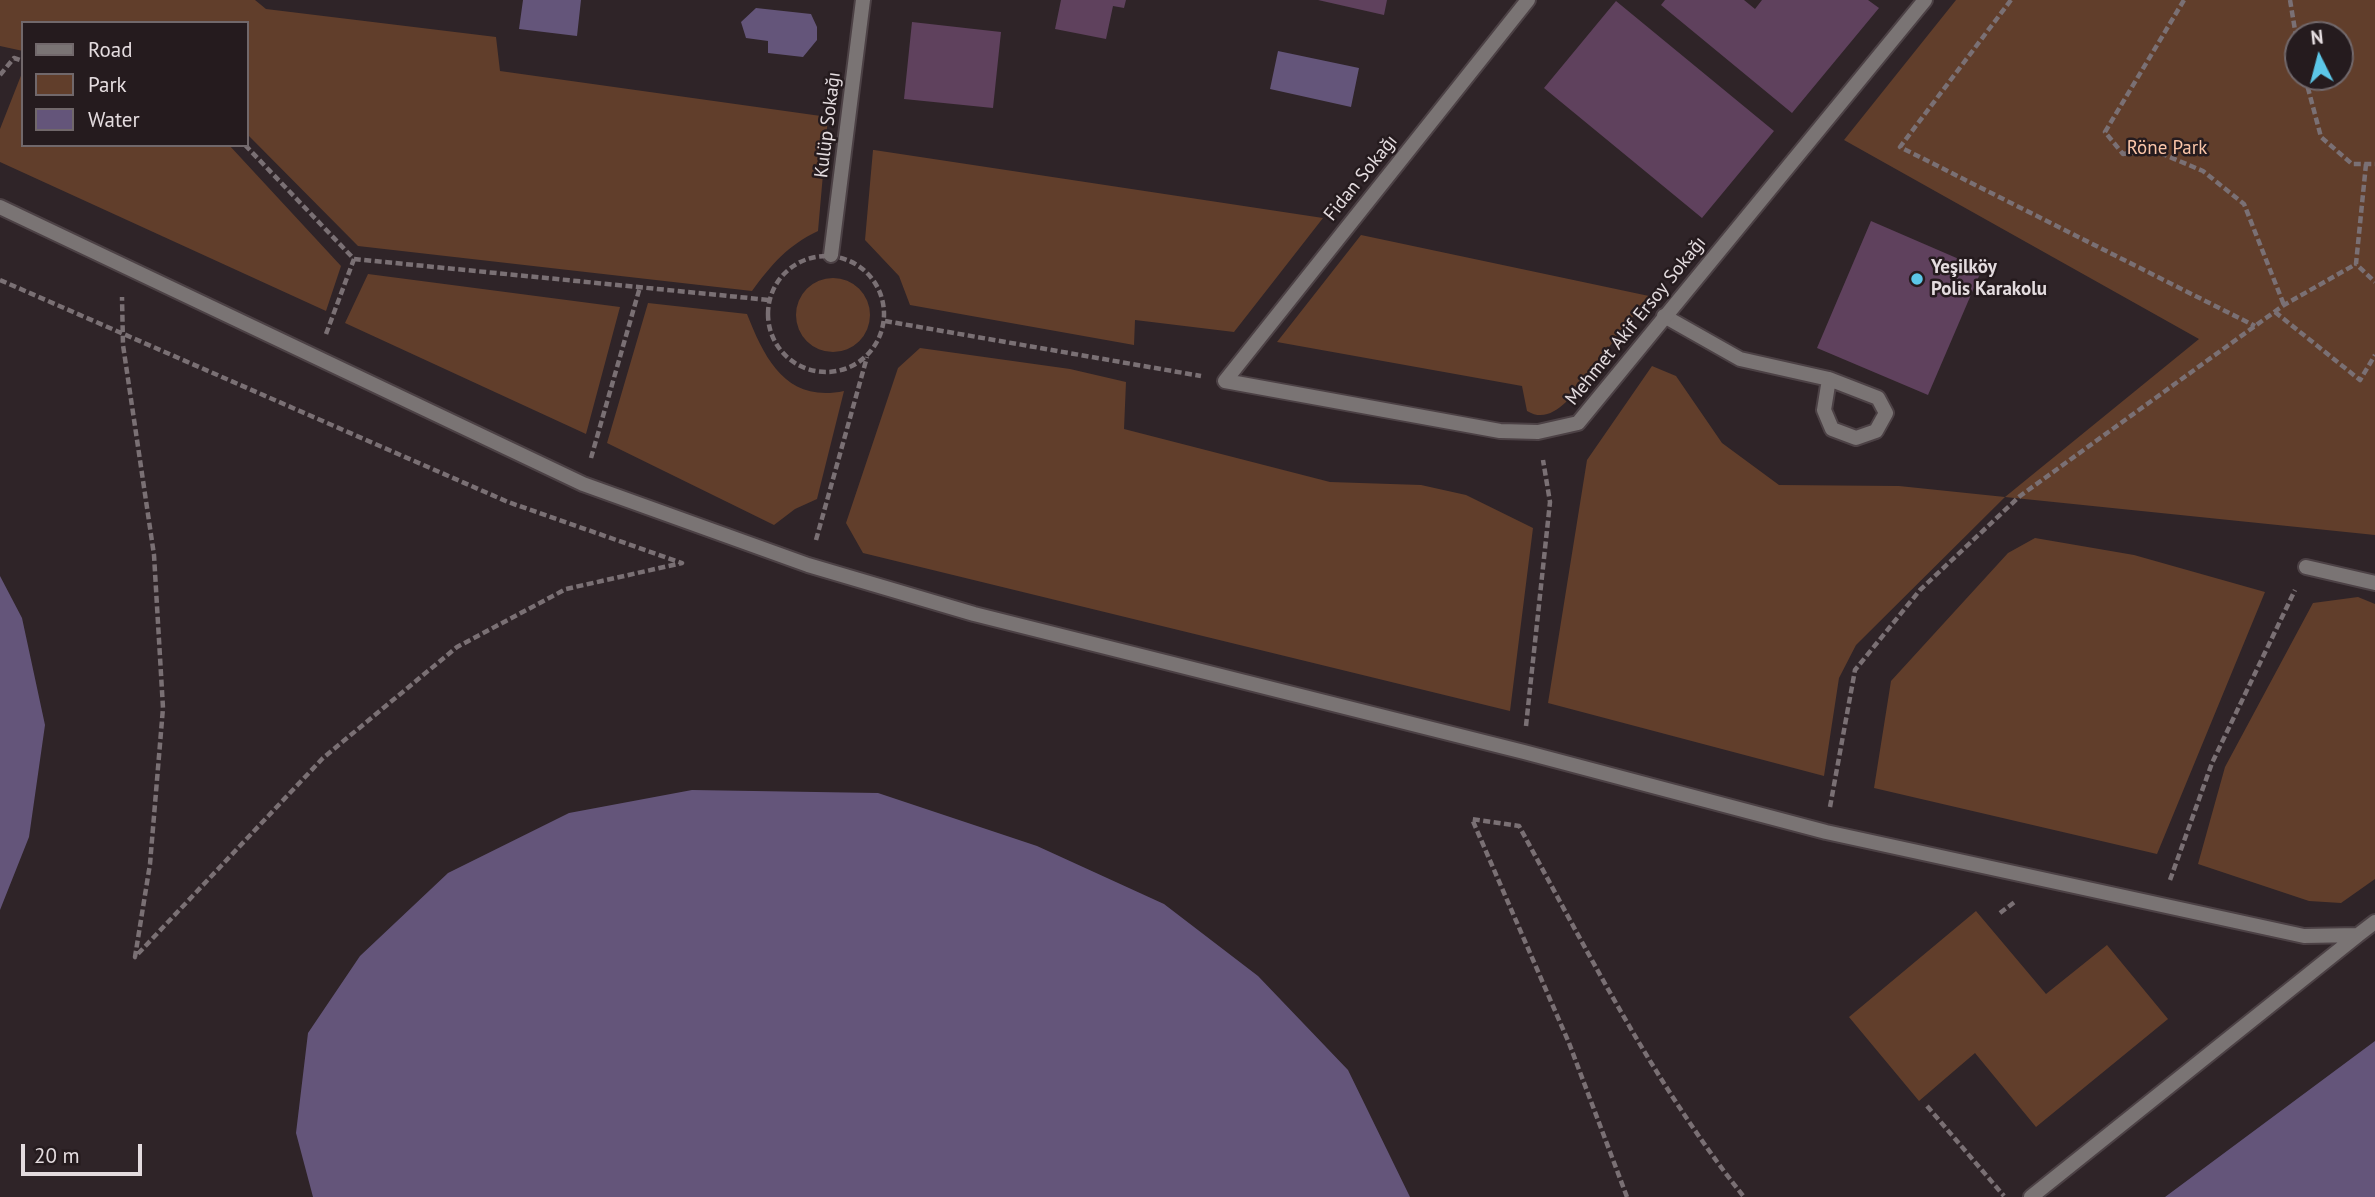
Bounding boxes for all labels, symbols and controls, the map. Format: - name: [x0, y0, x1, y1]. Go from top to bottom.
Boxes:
- legend: [21, 21, 248, 147]
- north arrow: [2284, 21, 2354, 91]
- text: N: [2310, 25, 2324, 50]
- text: Road: [88, 36, 132, 63]
- text: Park: [88, 71, 127, 98]
- street label: Kulüp Sokağı: [810, 71, 846, 179]
- text: Water: [88, 106, 140, 133]
- street label: Fidan Sokağı: [1319, 130, 1403, 226]
- park label: Röne Park: [2127, 138, 2207, 160]
- street label: Mehmet Akif Ersoy Sokağı: [1561, 232, 1711, 410]
- place label: Yeşilköy Polis Karakolu: [1931, 257, 2047, 301]
- marker: Yeşilköy Polis Karakolu: [1909, 271, 1925, 287]
- scale bar: [24, 1130, 145, 1174]
- text: 20 m: [34, 1142, 80, 1169]

